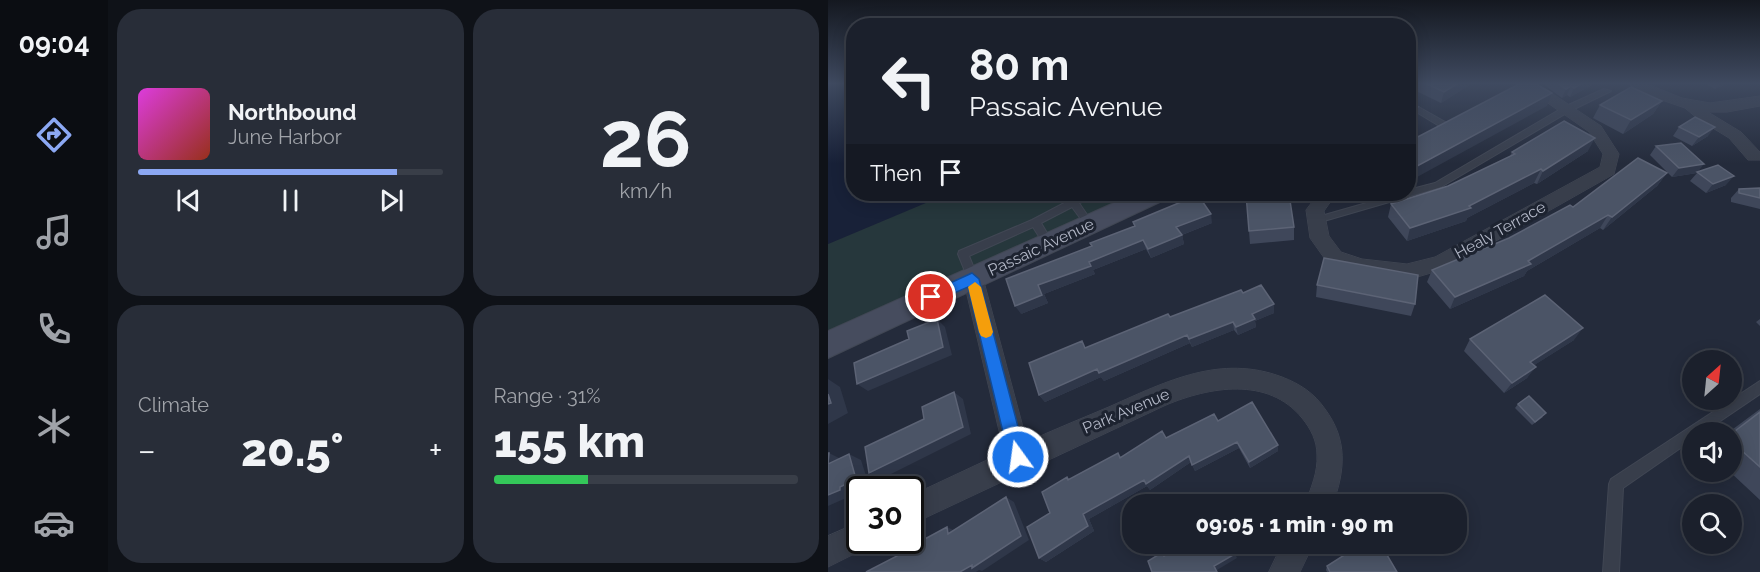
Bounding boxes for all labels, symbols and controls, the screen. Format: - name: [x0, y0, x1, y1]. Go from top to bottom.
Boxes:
- text: 09:04: [18, 28, 90, 59]
- text: 80 m: [969, 41, 1069, 90]
- icon: left: [870, 42, 948, 120]
- text: Passaic Avenue: [969, 91, 1163, 122]
- text: 26: [600, 94, 691, 185]
- text: Northbound: [228, 99, 357, 125]
- icon: directions: [33, 114, 75, 156]
- text: June Harbor: [228, 125, 342, 149]
- icon: arrive: [934, 156, 967, 189]
- text: Then: [870, 160, 922, 186]
- text: km/h: [619, 179, 672, 203]
- icon: previous: [172, 184, 205, 217]
- icon: pause: [274, 184, 307, 217]
- icon: next: [375, 184, 408, 217]
- street label: Healy Terrace: [1451, 197, 1549, 263]
- icon: music: [33, 211, 75, 253]
- street label: Passaic Avenue: [985, 214, 1097, 280]
- pin: [905, 271, 956, 322]
- icon: arrive: [914, 280, 947, 313]
- icon: phone: [33, 308, 75, 350]
- north arrow: [1682, 350, 1742, 410]
- map controls: [1682, 350, 1742, 554]
- text: Range · 31%: [494, 384, 601, 408]
- street label: Park Avenue: [1080, 384, 1172, 438]
- text: Climate: [138, 393, 209, 417]
- icon: climate: [33, 405, 75, 447]
- text: 155 km: [494, 415, 645, 468]
- button: sound: [1682, 422, 1742, 482]
- text: 20.5°: [241, 424, 344, 477]
- position arrow: [986, 425, 1050, 489]
- text: −: [138, 431, 156, 470]
- text: +: [429, 431, 443, 470]
- speed limit sign: 30: [846, 476, 924, 554]
- button: search: [1682, 494, 1742, 554]
- icon: car: [33, 502, 75, 544]
- text: 09:05 · 1 min · 90 m: [1196, 511, 1393, 537]

